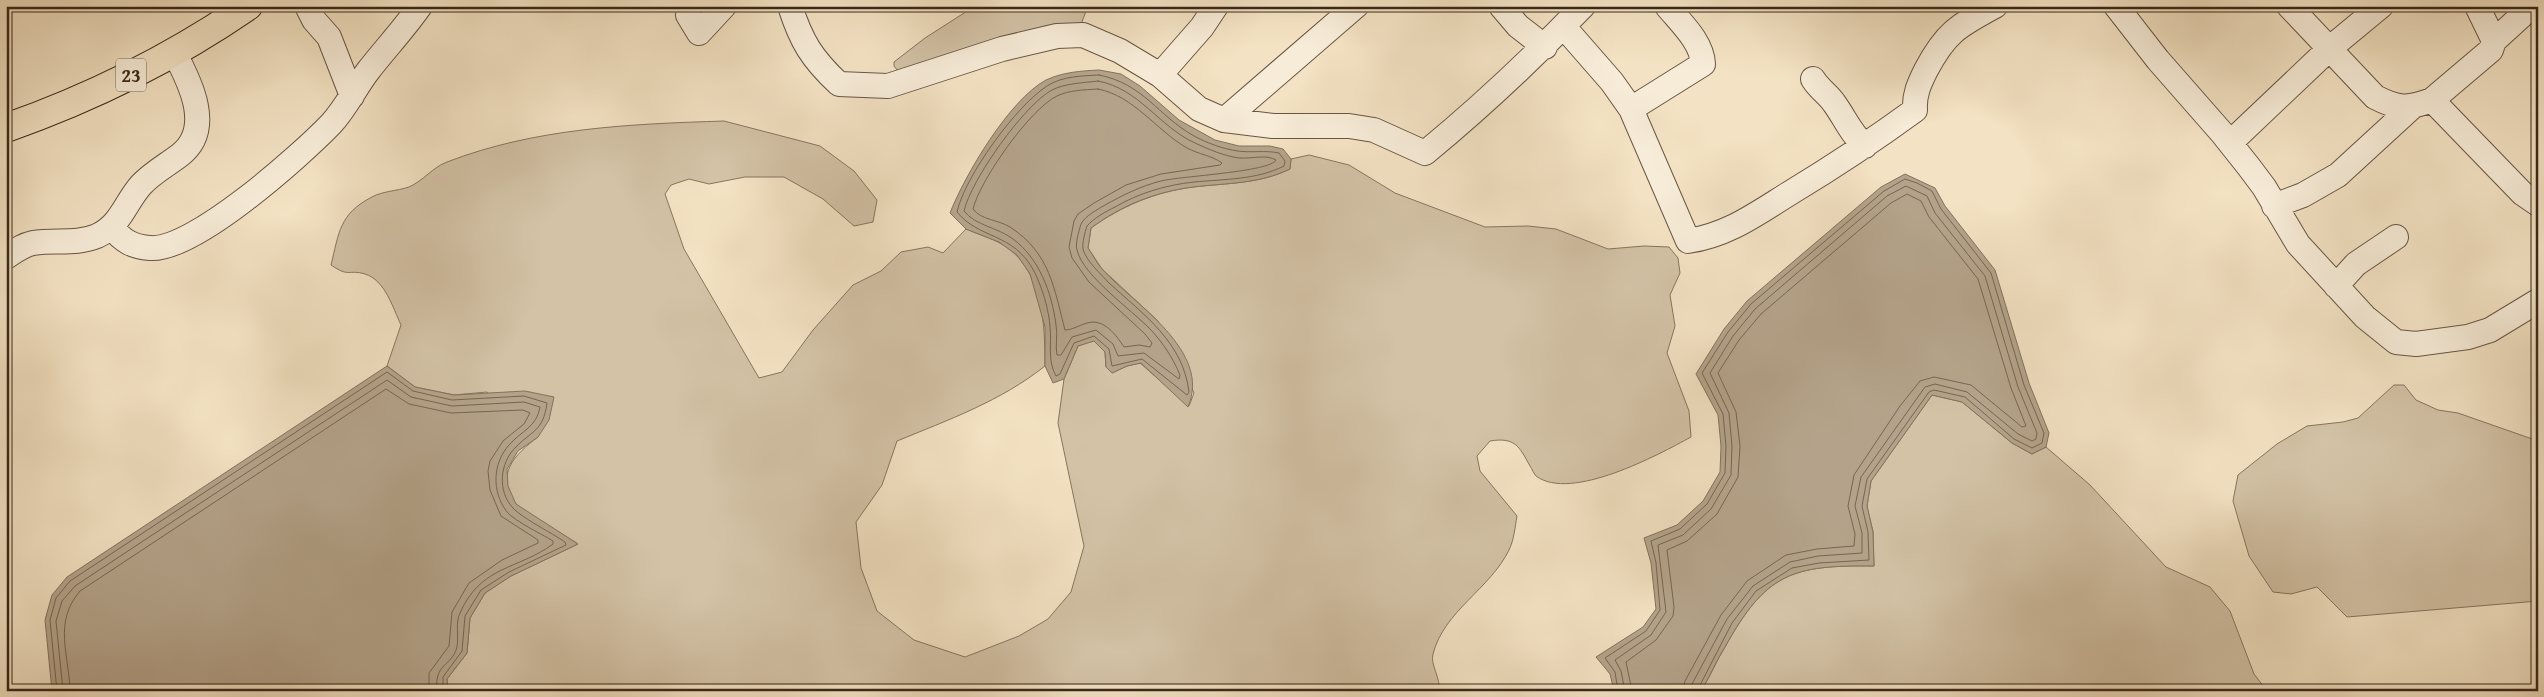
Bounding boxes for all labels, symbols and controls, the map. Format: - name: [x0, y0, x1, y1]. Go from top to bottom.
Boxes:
- road number: 23: [116, 58, 146, 92]

